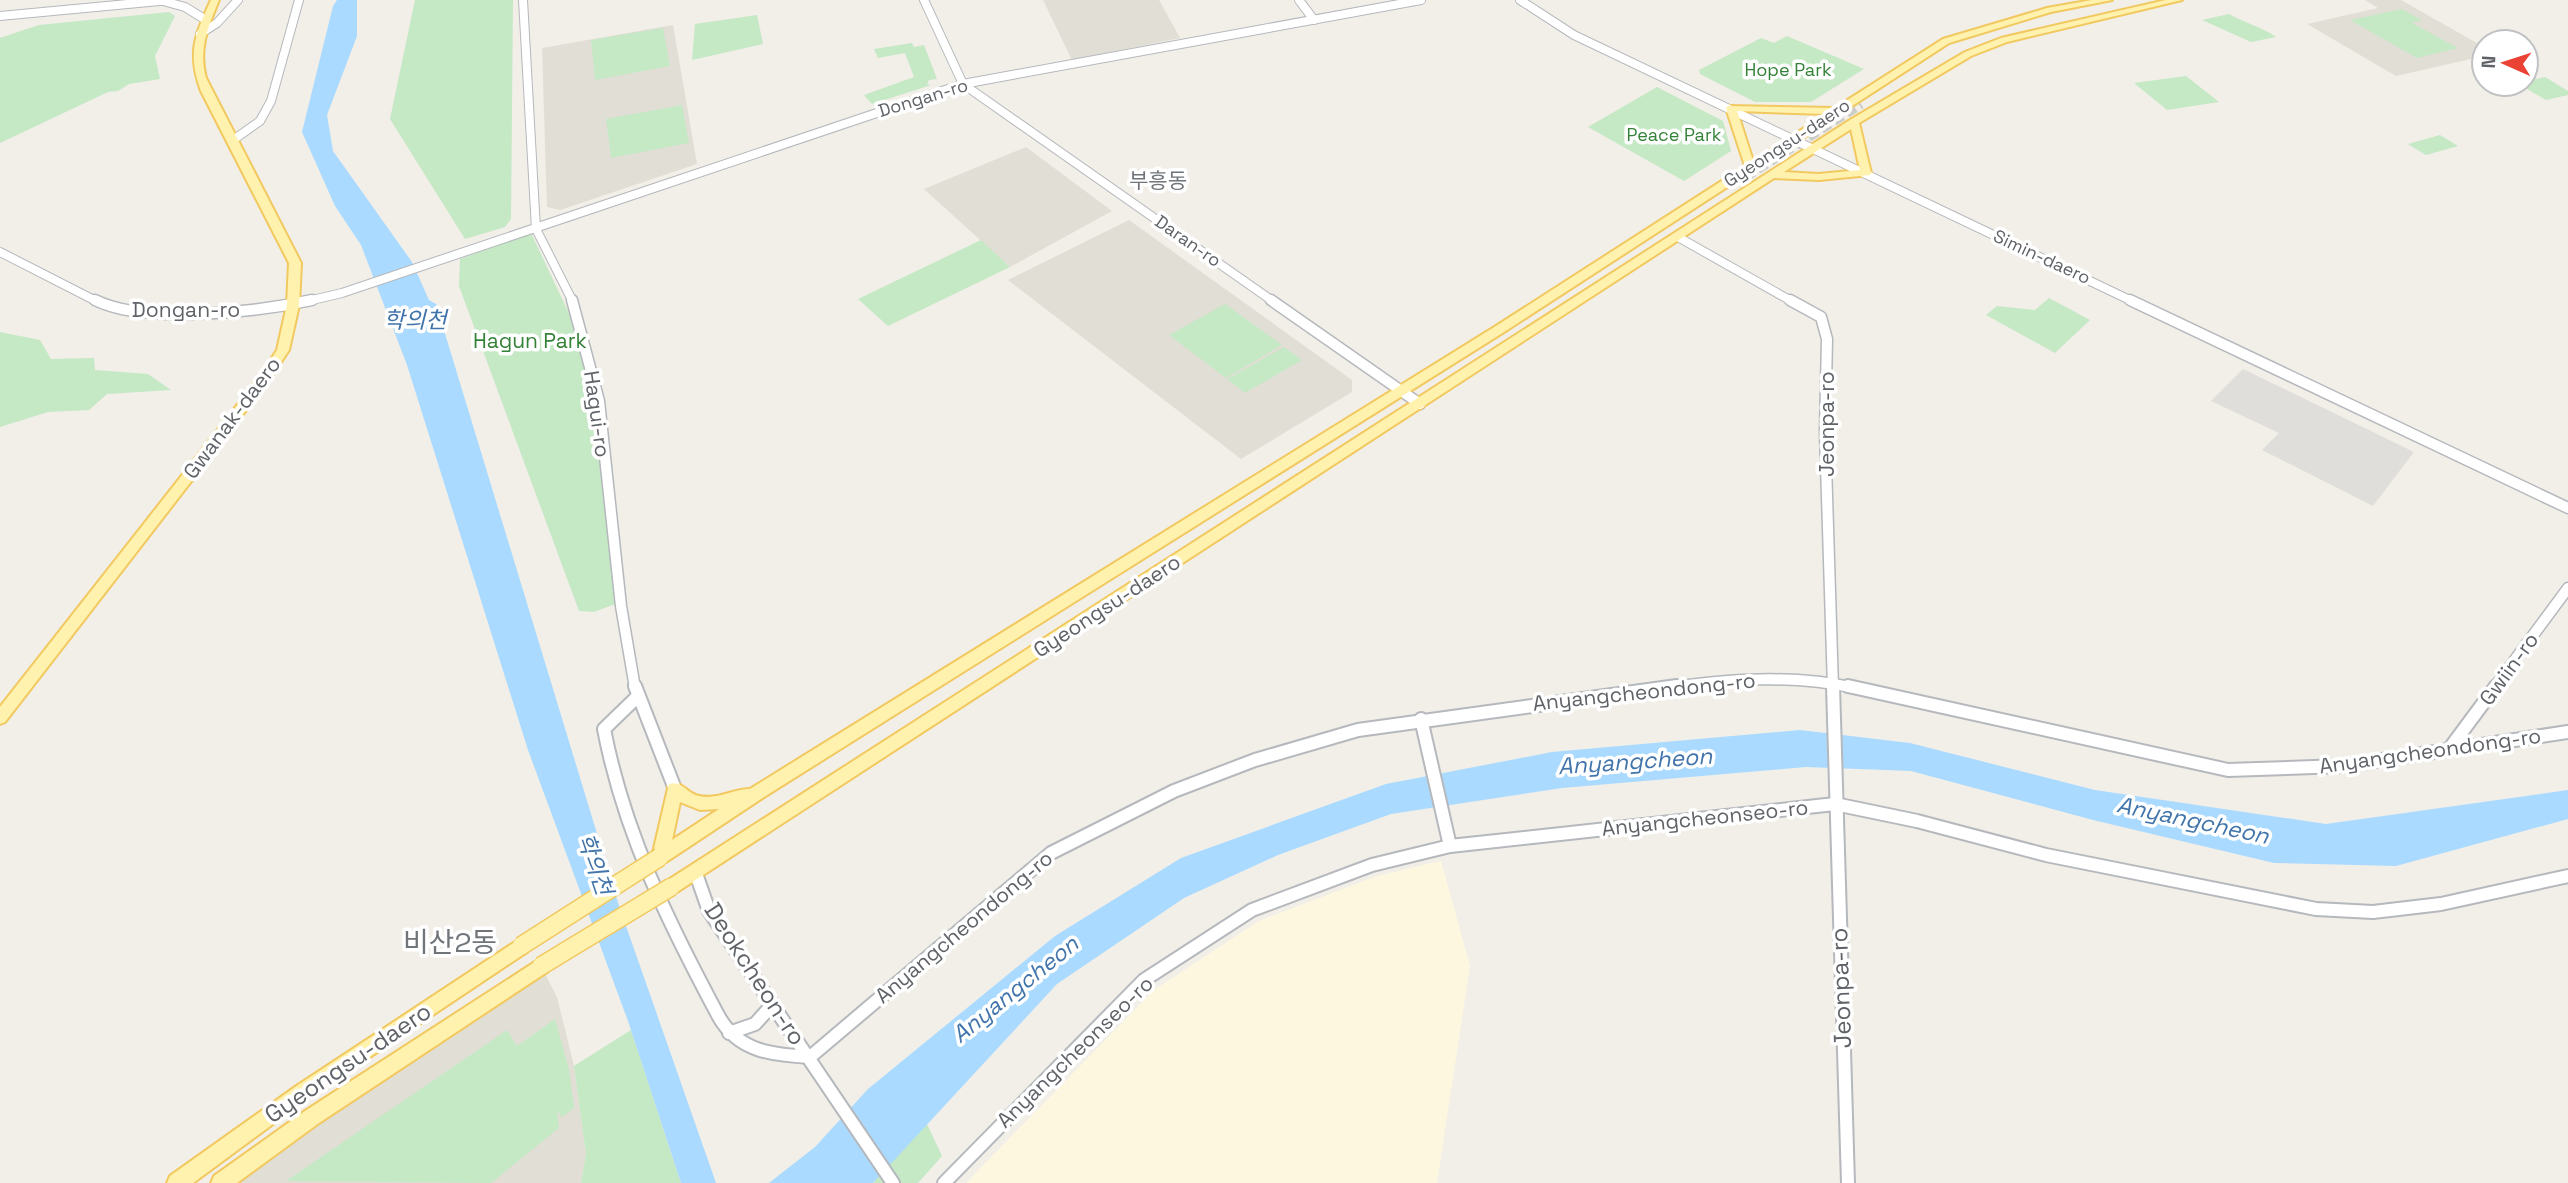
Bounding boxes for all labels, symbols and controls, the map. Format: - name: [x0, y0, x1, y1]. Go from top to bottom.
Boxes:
- north arrow: [2470, 28, 2540, 98]
- text: N: [2476, 55, 2501, 69]
- park label: Hope Park: [1744, 58, 1832, 81]
- street label: Dongan-ro: [875, 73, 971, 122]
- street label: Gyeongsu-daero: [1719, 93, 1854, 192]
- park label: Peace Park: [1627, 123, 1722, 146]
- district label: 부흥동: [1129, 167, 1187, 194]
- street label: Daran-ro: [1151, 209, 1226, 272]
- street label: Simin-daero: [1990, 224, 2094, 289]
- street label: Dongan-ro: [132, 296, 240, 323]
- water label: 학의천: [383, 305, 450, 335]
- park label: Hagun Park: [473, 327, 587, 354]
- street label: Gwanak-daero: [177, 351, 286, 484]
- street label: Hagui-ro: [578, 369, 617, 459]
- street label: Jeonpa-ro: [1813, 371, 1840, 477]
- street label: Gyeongsu-daero: [1028, 548, 1185, 663]
- street label: Gwiin-ro: [2473, 627, 2544, 711]
- street label: Anyangcheondong-ro: [1531, 666, 1757, 717]
- street label: Anyangcheondong-ro: [2317, 722, 2543, 779]
- water label: Anyangcheon: [1557, 741, 1714, 781]
- water label: Anyangcheon: [2114, 789, 2272, 851]
- street label: Anyangcheonseo-ro: [1600, 793, 1810, 842]
- water label: 학의천: [570, 829, 620, 902]
- street label: Anyangcheondong-ro: [870, 845, 1058, 1009]
- street label: Deokcheon-ro: [698, 896, 813, 1051]
- district label: 비산2동: [403, 924, 497, 960]
- street label: Jeonpa-ro: [1823, 927, 1858, 1049]
- water label: Anyangcheon: [946, 930, 1084, 1048]
- street label: Anyangcheonseo-ro: [991, 970, 1159, 1133]
- street label: Gyeongsu-daero: [258, 995, 437, 1130]

